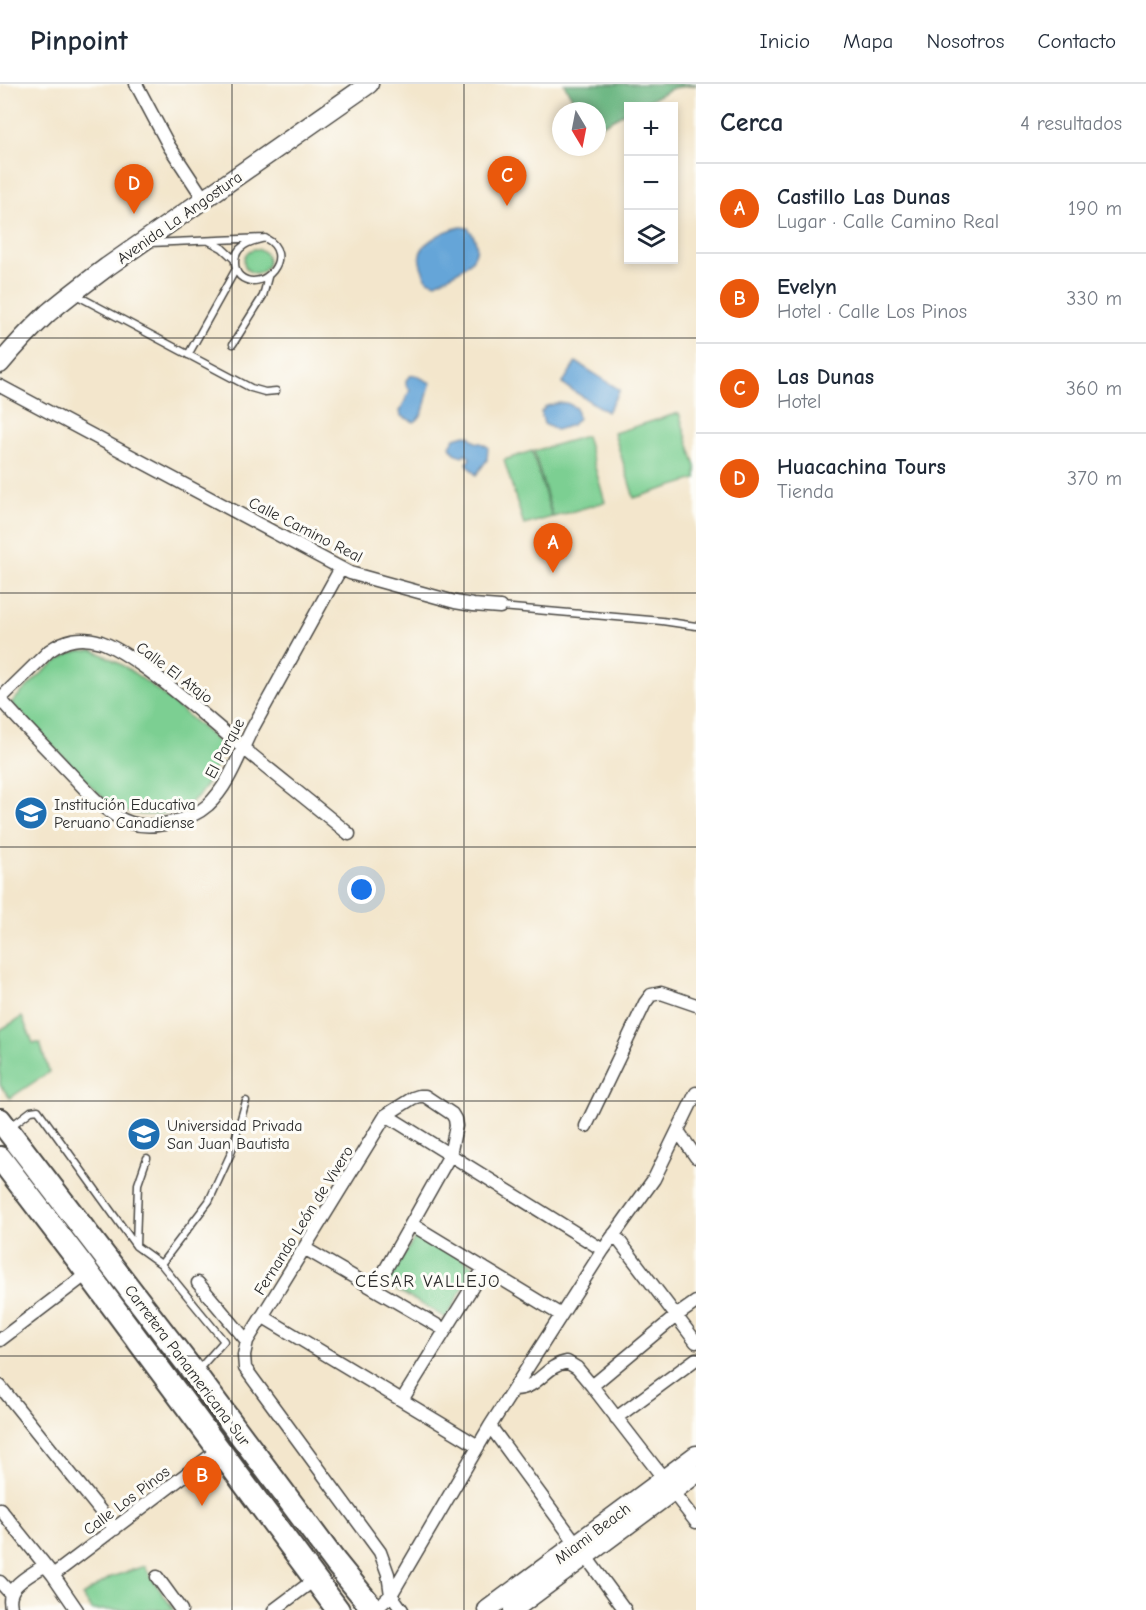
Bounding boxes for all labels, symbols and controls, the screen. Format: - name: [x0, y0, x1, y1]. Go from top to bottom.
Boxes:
- text: Pinpoint: [30, 25, 128, 57]
- text: Inicio: [759, 29, 810, 53]
- text: Mapa: [843, 29, 893, 53]
- text: Nosotros: [926, 29, 1005, 53]
- text: Contacto: [1038, 29, 1116, 53]
- north arrow: [552, 102, 606, 156]
- map controls: [624, 102, 678, 264]
- button: +: [624, 102, 678, 156]
- text: Cerca: [720, 108, 784, 138]
- text: 4 resultados: [1020, 112, 1122, 135]
- pin: C: [488, 156, 526, 206]
- button: −: [624, 156, 678, 210]
- pin: D: [114, 164, 154, 214]
- street label: Avenida La Angostura: [114, 168, 245, 268]
- text: Castillo Las Dunas: [777, 184, 950, 210]
- text: A: [734, 197, 745, 220]
- text: 190 m: [1068, 197, 1122, 220]
- button: layers: [624, 210, 678, 264]
- text: Lugar · Calle Camino Real: [777, 210, 999, 233]
- text: Evelyn: [777, 274, 837, 300]
- text: B: [733, 287, 746, 310]
- text: 330 m: [1066, 287, 1122, 310]
- text: Hotel · Calle Los Pinos: [777, 300, 967, 323]
- text: Las Dunas: [777, 364, 874, 390]
- text: C: [733, 377, 746, 400]
- text: 360 m: [1066, 377, 1122, 400]
- text: Hotel: [777, 390, 821, 413]
- text: Huacachina Tours: [777, 454, 946, 480]
- text: D: [733, 467, 746, 490]
- text: 370 m: [1067, 467, 1122, 490]
- text: Tienda: [777, 480, 834, 503]
- street label: Calle Camino Real: [246, 493, 365, 566]
- pin: A: [534, 524, 572, 573]
- street label: Calle El Atajo: [133, 638, 216, 707]
- street label: El Parque: [202, 715, 248, 782]
- school or university icon: Institución Educativa Peruano Canadiense: [13, 795, 49, 831]
- place label: Institución Educativa Peruano Canadiense: [54, 796, 196, 832]
- your location: [347, 875, 376, 904]
- school or university icon: Universidad Privada San Juan Bautista: [126, 1116, 162, 1152]
- place label: Universidad Privada San Juan Bautista: [167, 1117, 302, 1153]
- street label: Fernando León de Vivero: [251, 1143, 357, 1298]
- district label: CÉSAR VALLEJO: [355, 1270, 501, 1292]
- street label: Carretera Panamericana Sur: [121, 1282, 254, 1450]
- pin: B: [182, 1456, 222, 1506]
- street label: Calle Los Pinos: [80, 1462, 173, 1539]
- street label: Miami Beach: [551, 1500, 634, 1568]

